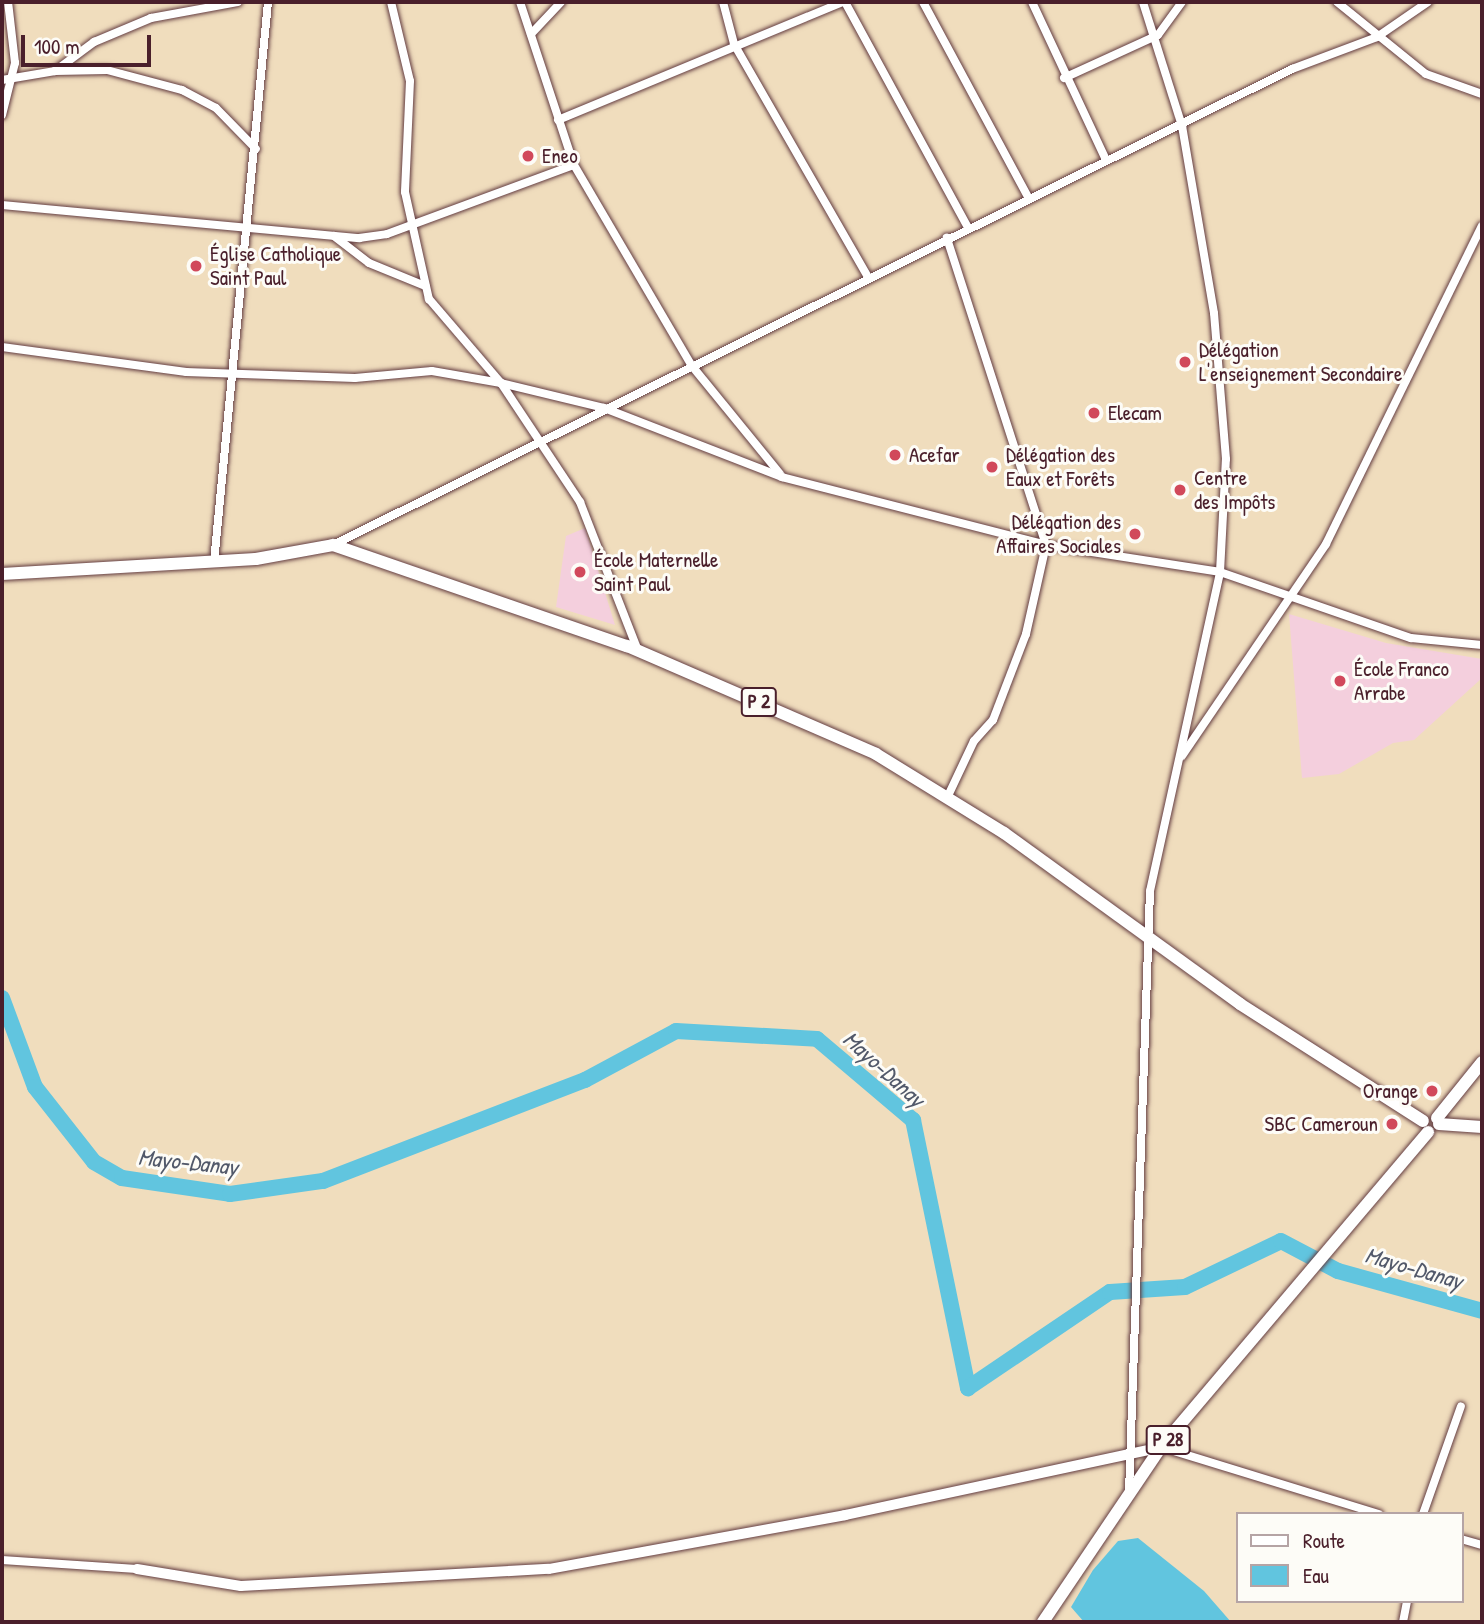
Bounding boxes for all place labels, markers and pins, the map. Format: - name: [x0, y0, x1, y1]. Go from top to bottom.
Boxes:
- place label: Eneo: [542, 143, 578, 169]
- marker: Eneo: [520, 148, 536, 164]
- place label: Église Catholique Saint Paul: [210, 241, 341, 291]
- marker: Église Catholique Saint Paul: [188, 258, 204, 274]
- place label: Délégation L'enseignement Secondaire: [1199, 337, 1402, 387]
- marker: Délégation L'enseignement Secondaire: [1177, 354, 1193, 370]
- place label: Elecam: [1108, 400, 1162, 426]
- marker: Elecam: [1086, 405, 1102, 421]
- place label: Acefar: [909, 442, 960, 468]
- place label: Délégation des Eaux et Forêts: [1006, 442, 1115, 492]
- marker: Acefar: [887, 447, 903, 463]
- marker: Délégation des Eaux et Forêts: [984, 459, 1000, 475]
- place label: Centre des Impôts: [1194, 465, 1275, 515]
- marker: Centre des Impôts: [1172, 482, 1188, 498]
- place label: Délégation des Affaires Sociales: [996, 509, 1121, 559]
- marker: Délégation des Affaires Sociales: [1127, 526, 1143, 542]
- place label: École Maternelle Saint Paul: [594, 547, 718, 597]
- marker: École Maternelle Saint Paul: [572, 564, 588, 580]
- place label: École Franco Arrabe: [1354, 656, 1449, 706]
- marker: École Franco Arrabe: [1332, 673, 1348, 689]
- place label: Orange: [1363, 1078, 1418, 1104]
- marker: Orange: [1424, 1083, 1440, 1099]
- place label: SBC Cameroun: [1265, 1111, 1378, 1137]
- marker: SBC Cameroun: [1384, 1116, 1400, 1132]

